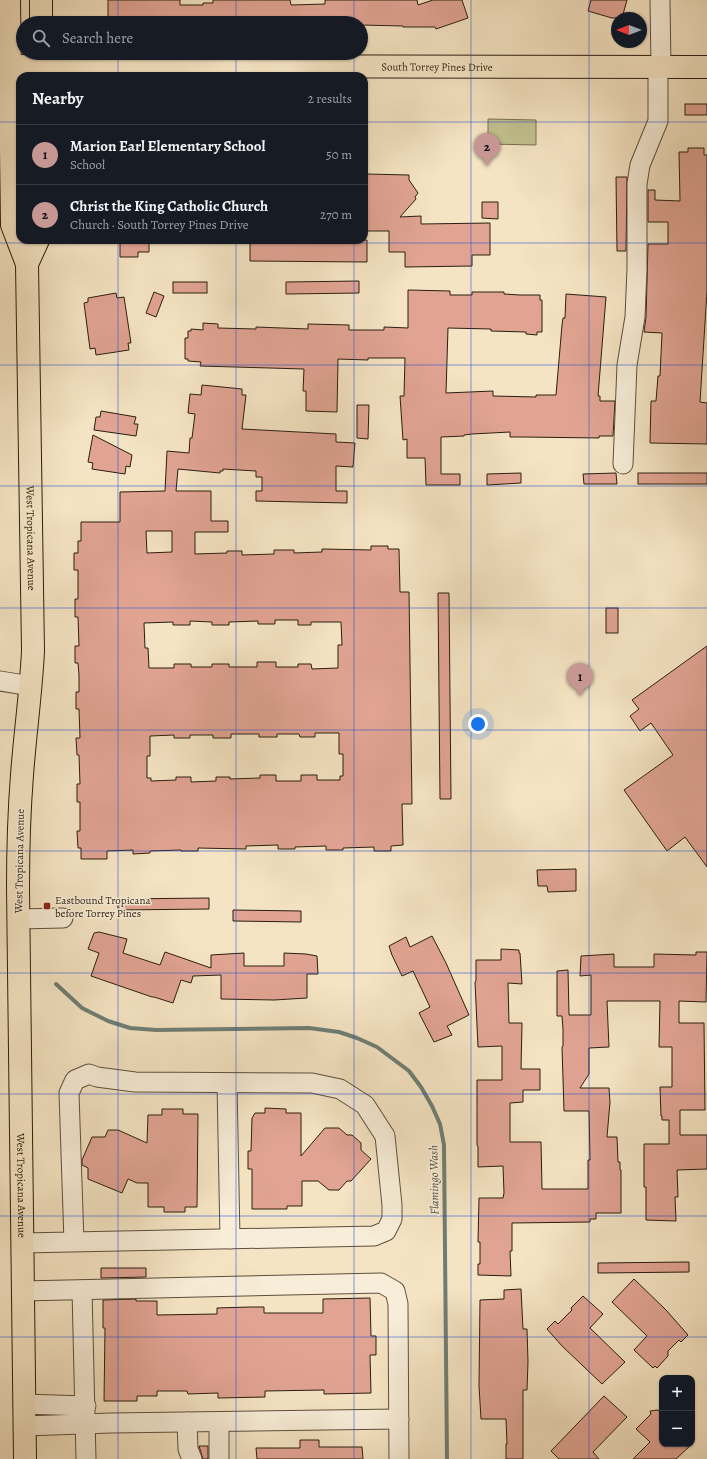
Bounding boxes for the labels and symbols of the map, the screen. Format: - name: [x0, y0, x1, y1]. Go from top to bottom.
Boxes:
- north arrow: [611, 12, 647, 48]
- street label: South Torrey Pines Drive: [381, 60, 493, 75]
- pin: 2: [474, 133, 500, 166]
- street label: West Tropicana Avenue: [22, 485, 39, 591]
- pin: 1: [567, 663, 593, 696]
- your location: [468, 714, 488, 734]
- street label: West Tropicana Avenue: [11, 809, 28, 914]
- place label: Eastbound Tropicana before Torrey Pines: [55, 893, 151, 921]
- marker: Eastbound Tropicana before Torrey Pines: [42, 901, 52, 911]
- street label: West Tropicana Avenue: [13, 1132, 29, 1238]
- water label: Flamingo Wash: [425, 1145, 443, 1215]

